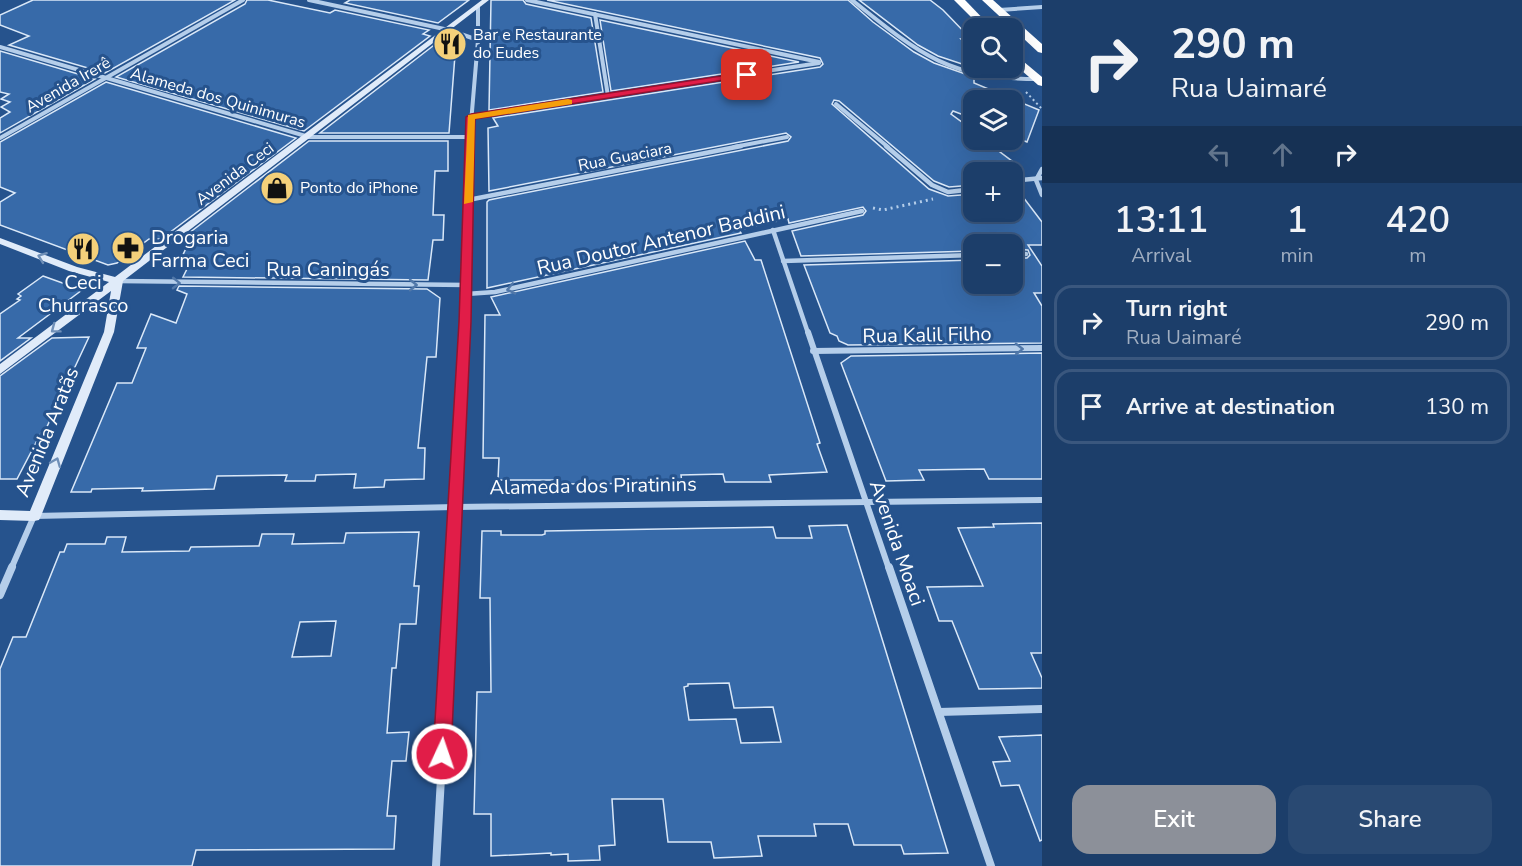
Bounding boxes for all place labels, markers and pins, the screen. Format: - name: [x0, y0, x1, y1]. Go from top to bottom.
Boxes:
- place label: Bar e Restaurante do Eudes: [473, 24, 602, 64]
- restaurant icon: Bar e Restaurante do Eudes: [432, 26, 468, 62]
- pin: [721, 49, 772, 100]
- shop icon: Ponto do iPhone: [259, 170, 295, 206]
- place label: Ponto do iPhone: [300, 177, 418, 199]
- place label: Drogaria Farma Ceci: [151, 224, 249, 274]
- pharmacy icon: Drogaria Farma Ceci: [110, 230, 146, 266]
- restaurant icon: Ceci Churrasco: [65, 231, 101, 267]
- place label: Ceci Churrasco: [38, 269, 128, 319]

